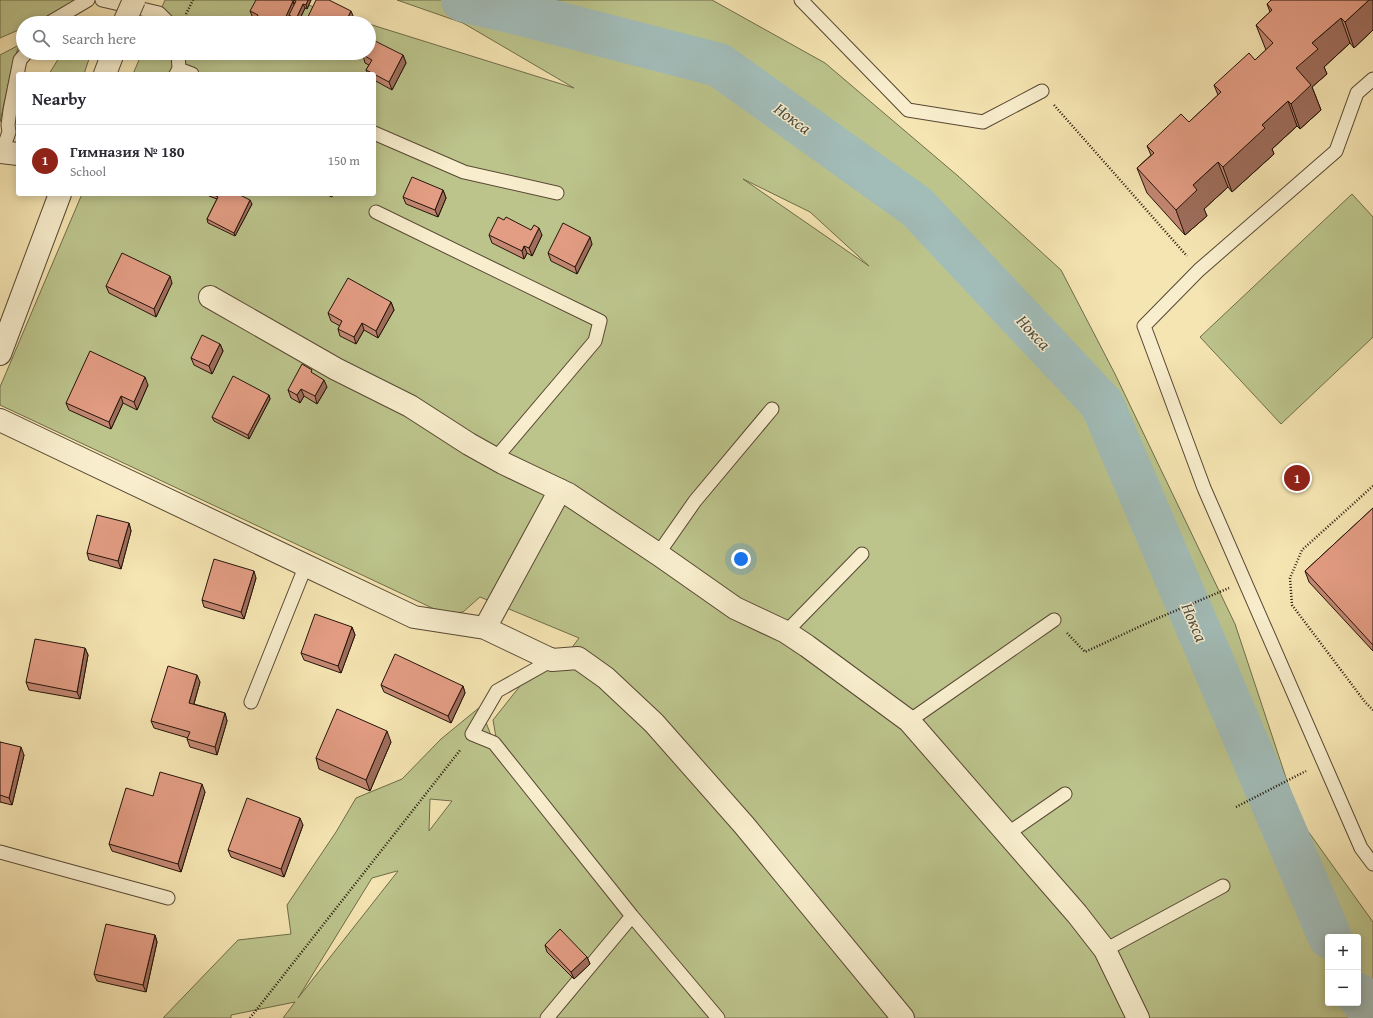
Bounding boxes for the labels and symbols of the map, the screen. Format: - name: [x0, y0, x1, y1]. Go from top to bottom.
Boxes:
- water label: Нокса: [769, 96, 817, 140]
- water label: Нокса: [1011, 309, 1057, 355]
- pin: 1: [1284, 463, 1310, 493]
- your location: [731, 549, 751, 569]
- water label: Нокса: [1176, 598, 1214, 646]

